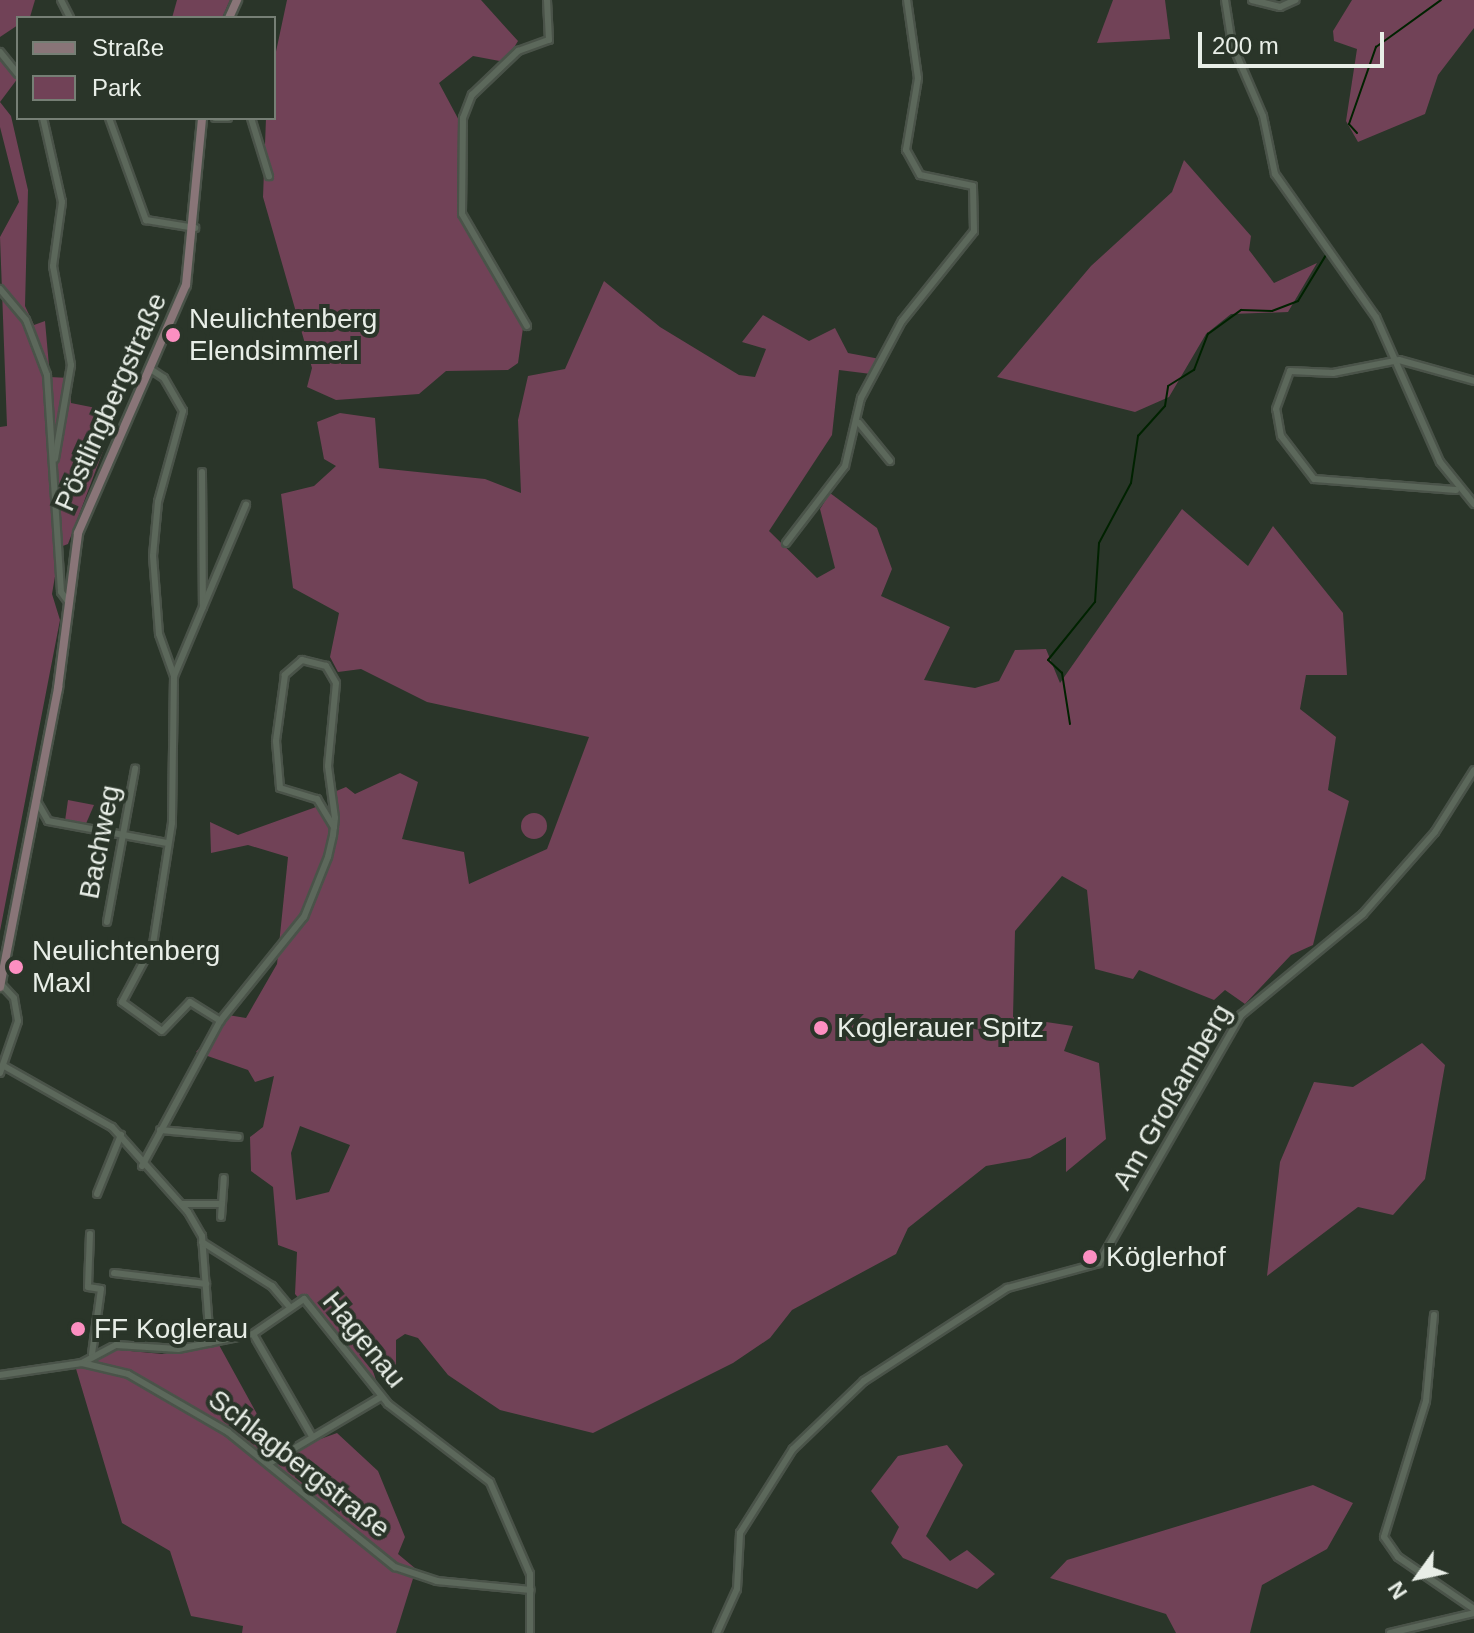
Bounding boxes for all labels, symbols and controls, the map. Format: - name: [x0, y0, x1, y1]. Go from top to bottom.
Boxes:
- legend: [16, 16, 276, 120]
- scale bar: [1202, 16, 1388, 66]
- text: 200 m: [1212, 32, 1279, 59]
- text: Straße: [92, 34, 164, 61]
- text: Park: [92, 74, 141, 101]
- street label: Pöstlingbergstraße: [48, 288, 174, 516]
- place label: Neulichtenberg Elendsimmerl: [189, 302, 377, 368]
- marker: Neulichtenberg Elendsimmerl: [164, 326, 182, 344]
- street label: Bachweg: [73, 782, 127, 902]
- place label: Neulichtenberg Maxl: [32, 934, 220, 1000]
- marker: Neulichtenberg Maxl: [7, 958, 25, 976]
- street label: Am Großamberg: [1105, 998, 1239, 1196]
- place label: Koglerauer Spitz: [837, 1011, 1044, 1045]
- marker: Koglerauer Spitz: [812, 1019, 830, 1037]
- place label: Köglerhof: [1106, 1240, 1226, 1274]
- marker: Köglerhof: [1081, 1248, 1099, 1266]
- street label: Hagenau: [315, 1285, 413, 1395]
- place label: FF Koglerau: [94, 1312, 248, 1346]
- marker: FF Koglerau: [69, 1320, 87, 1338]
- street label: Schlagbergstraße: [202, 1383, 396, 1545]
- north arrow: [1378, 1537, 1458, 1617]
- text: N: [1383, 1577, 1412, 1604]

